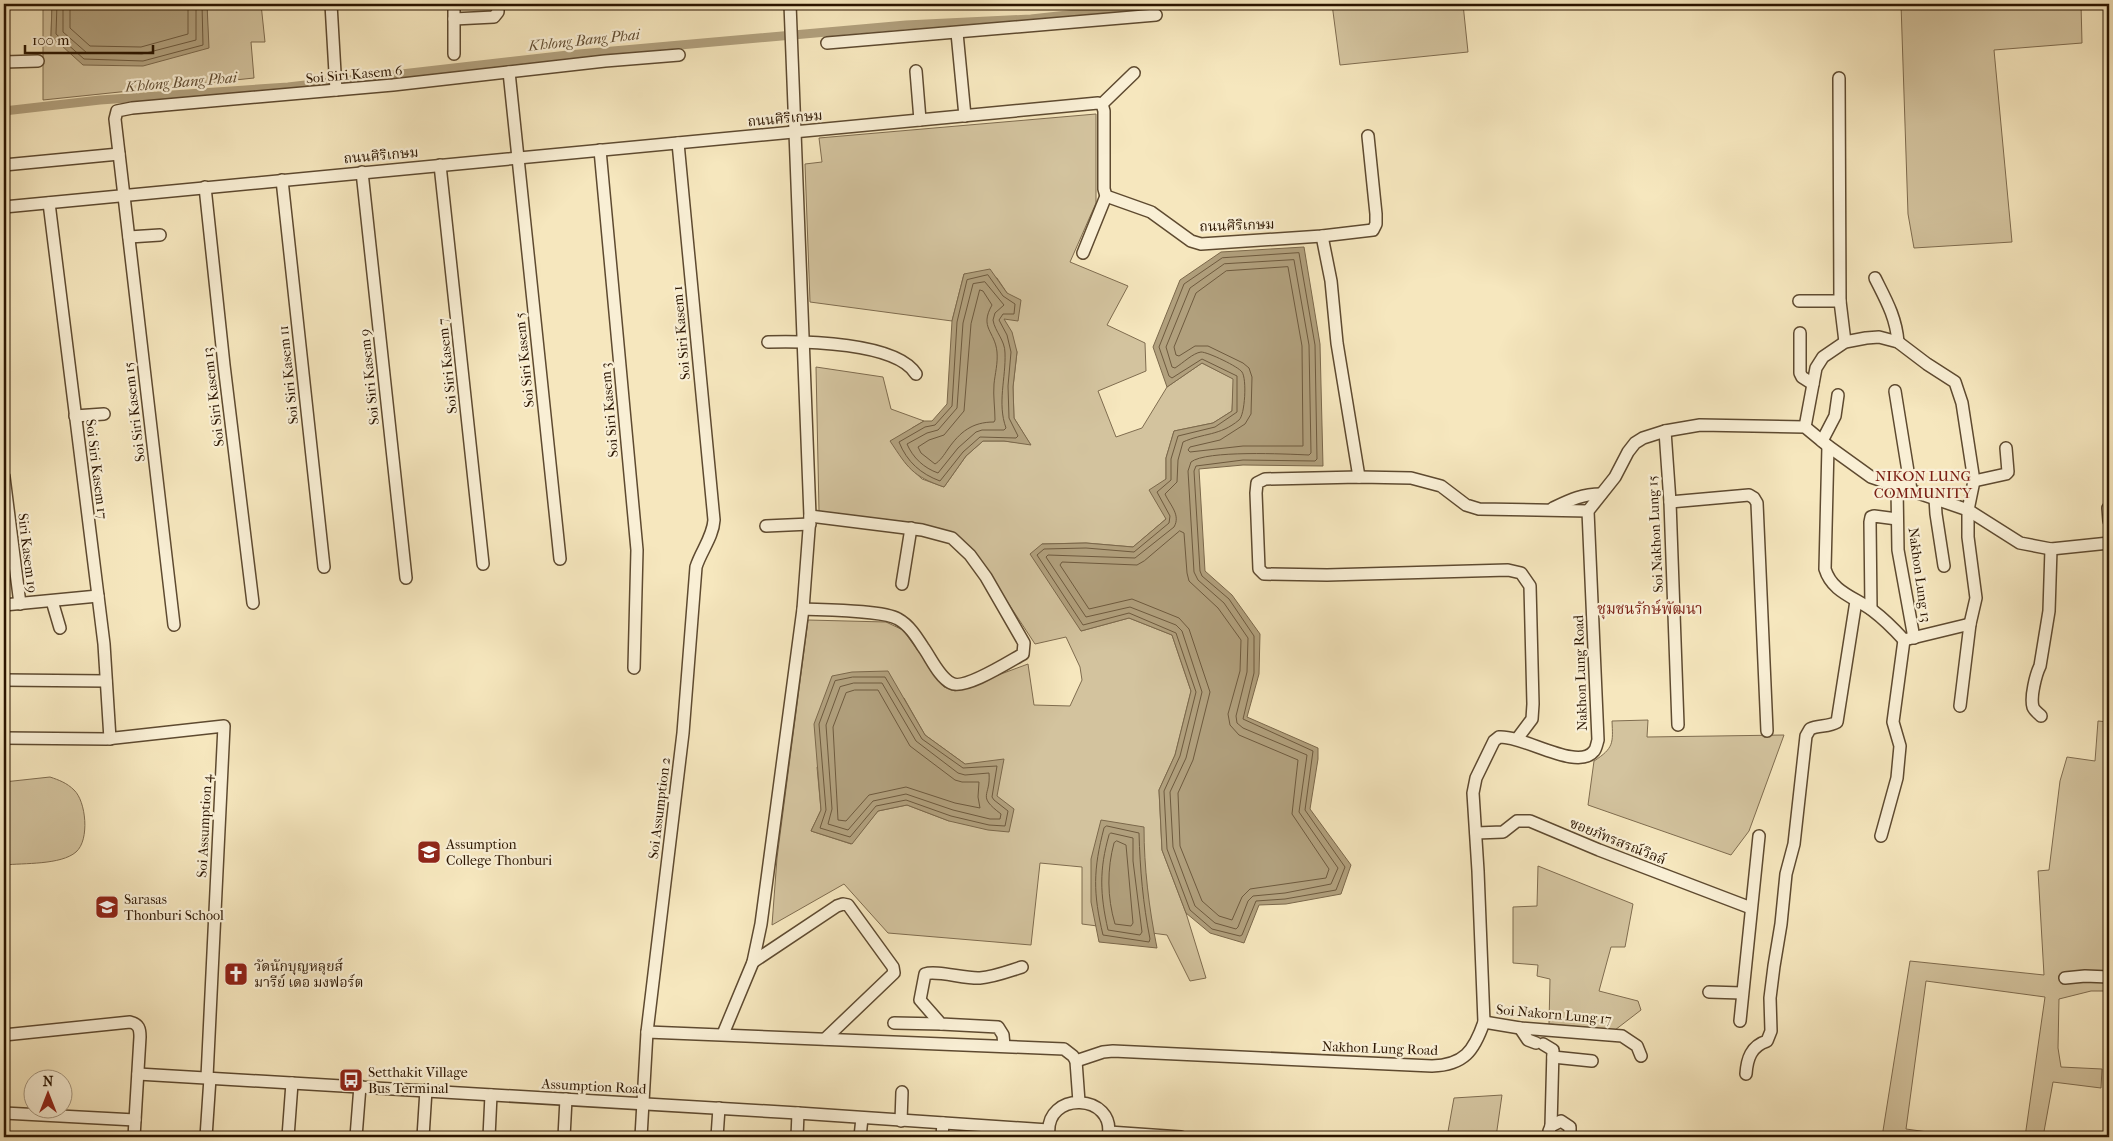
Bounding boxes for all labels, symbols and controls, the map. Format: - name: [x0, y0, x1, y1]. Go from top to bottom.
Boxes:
- scale bar: [25, 22, 152, 54]
- water label: Khlong Bang Phai: [526, 25, 642, 55]
- text: 100 m: [32, 31, 70, 49]
- street label: Soi Siri Kasem 6: [305, 62, 403, 87]
- water label: Khlong Bang Phai: [123, 68, 239, 96]
- street label: ถนนศิริเกษม: [747, 107, 823, 130]
- street label: ถนนศิริเกษม: [343, 144, 419, 167]
- street label: ถนนศิริเกษม: [1199, 216, 1275, 235]
- street label: Soi Siri Kasem 1: [669, 285, 694, 381]
- street label: Soi Siri Kasem 5: [511, 312, 538, 408]
- street label: Soi Siri Kasem 7: [434, 317, 461, 415]
- street label: Soi Siri Kasem 11: [275, 325, 302, 425]
- street label: Soi Siri Kasem 9: [356, 328, 383, 426]
- street label: Soi Siri Kasem 13: [199, 346, 228, 448]
- street label: Soi Siri Kasem 15: [120, 361, 149, 463]
- street label: Soi Siri Kasem 3: [597, 362, 622, 458]
- street label: Soi Siri Kasem 17: [82, 418, 111, 520]
- district label: NIKON LUNG COMMUNITY: [1874, 467, 1973, 502]
- street label: Soi Nakhon Lung 15: [1644, 475, 1667, 593]
- street label: Siri Kasem 19: [14, 512, 41, 594]
- street label: Nakhon Lung 13: [1904, 527, 1935, 624]
- district label: ชุมชนรักษ์พัฒนา: [1597, 599, 1703, 620]
- street label: Nakhon Lung Road: [1570, 614, 1591, 731]
- street label: Soi Assumption 2: [645, 756, 674, 860]
- street label: Soi Assumption 4: [193, 773, 216, 878]
- street label: ซอยภัทรสรณ์วิลล์: [1567, 813, 1669, 869]
- place label: Assumption College Thonburi: [445, 836, 552, 869]
- school or university icon: Assumption College Thonburi: [416, 839, 442, 865]
- place label: Sarasas Thonburi School: [124, 891, 224, 924]
- school or university icon: Sarasas Thonburi School: [94, 894, 120, 920]
- place label: วัดนักบุญหลุยส์ มารีย์ เดอ มงฟอร์ต: [254, 957, 364, 991]
- church icon: วัดนักบุญหลุยส์ มารีย์ เดอ มงฟอร์ต: [223, 961, 249, 987]
- street label: Soi Nakorn Lung 17: [1495, 1001, 1613, 1028]
- street label: Nakhon Lung Road: [1322, 1038, 1439, 1059]
- place label: Setthakit Village Bus Terminal: [368, 1064, 468, 1097]
- bus stop icon: Setthakit Village Bus Terminal: [338, 1067, 364, 1093]
- north arrow: [22, 1068, 72, 1118]
- text: N: [43, 1073, 54, 1090]
- street label: Assumption Road: [540, 1075, 647, 1098]

